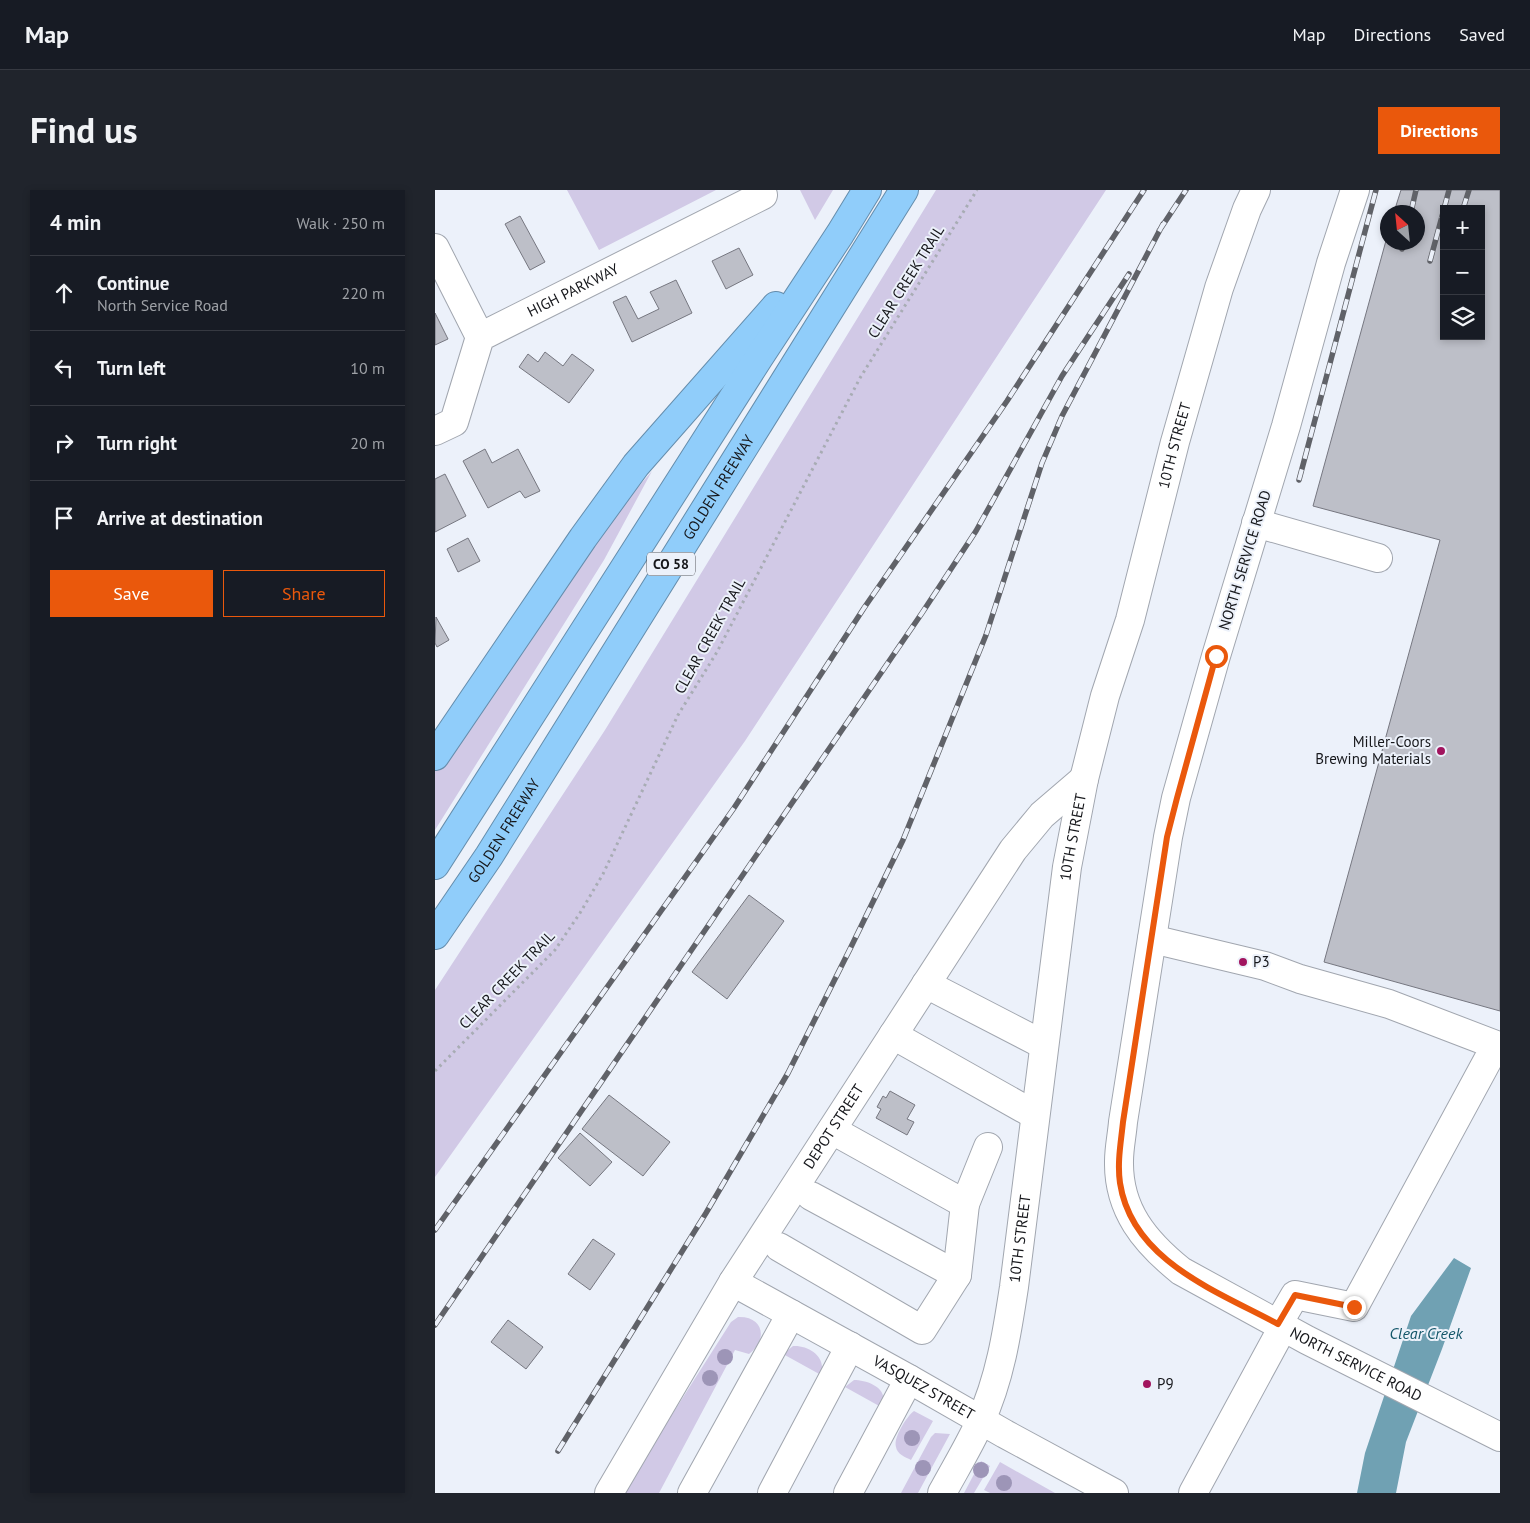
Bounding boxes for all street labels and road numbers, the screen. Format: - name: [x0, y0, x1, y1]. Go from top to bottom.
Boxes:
- street label: CLEAR CREEK TRAIL: [863, 222, 948, 342]
- street label: HIGH PARKWAY: [524, 259, 622, 321]
- street label: 10TH STREET: [1154, 399, 1195, 490]
- street label: GOLDEN FREEWAY: [678, 431, 758, 543]
- street label: NORTH SERVICE ROAD: [1214, 488, 1275, 632]
- road number: CO 58: [647, 552, 695, 576]
- street label: CLEAR CREEK TRAIL: [670, 574, 749, 697]
- street label: GOLDEN FREEWAY: [463, 774, 544, 886]
- street label: 10TH STREET: [1055, 791, 1090, 882]
- street label: CLEAR CREEK TRAIL: [455, 926, 559, 1033]
- street label: DEPOT STREET: [799, 1080, 868, 1172]
- street label: 10TH STREET: [1005, 1193, 1035, 1284]
- street label: NORTH SERVICE ROAD: [1287, 1323, 1425, 1405]
- street label: VASQUEZ STREET: [869, 1350, 979, 1424]

